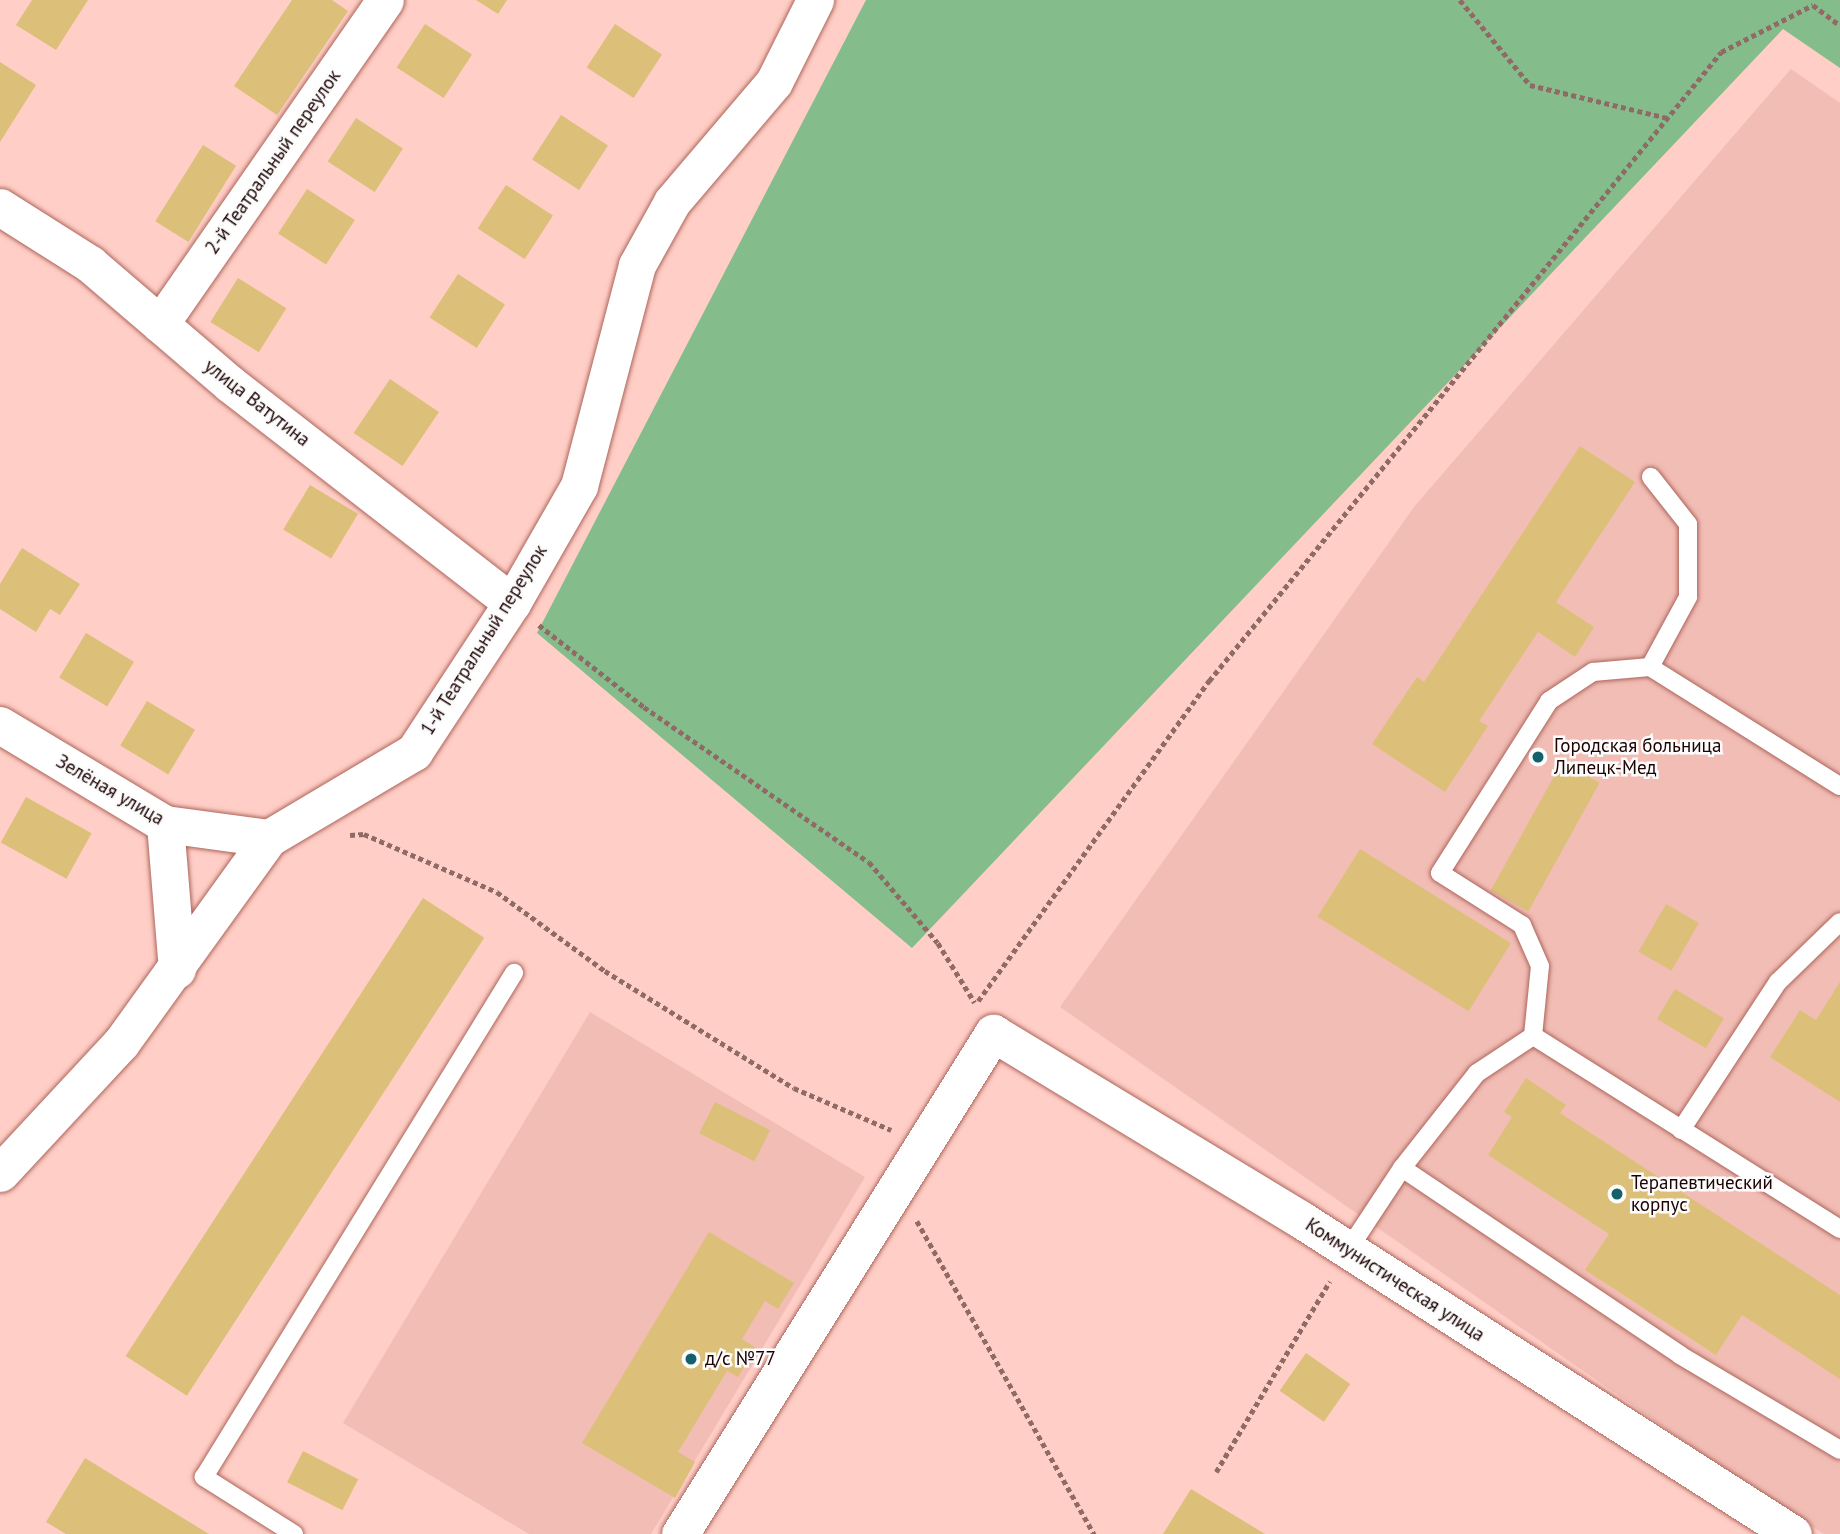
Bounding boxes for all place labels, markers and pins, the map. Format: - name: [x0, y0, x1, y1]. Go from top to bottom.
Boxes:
- place label: Городская больница Липецк-Мед: [1554, 735, 1721, 779]
- marker: Городская больница Липецк-Мед: [1528, 747, 1548, 767]
- place label: Терапевтический корпус: [1631, 1172, 1773, 1216]
- marker: Терапевтический корпус: [1609, 1186, 1625, 1202]
- place label: д/с №77: [705, 1348, 776, 1370]
- marker: д/с №77: [683, 1351, 699, 1367]

